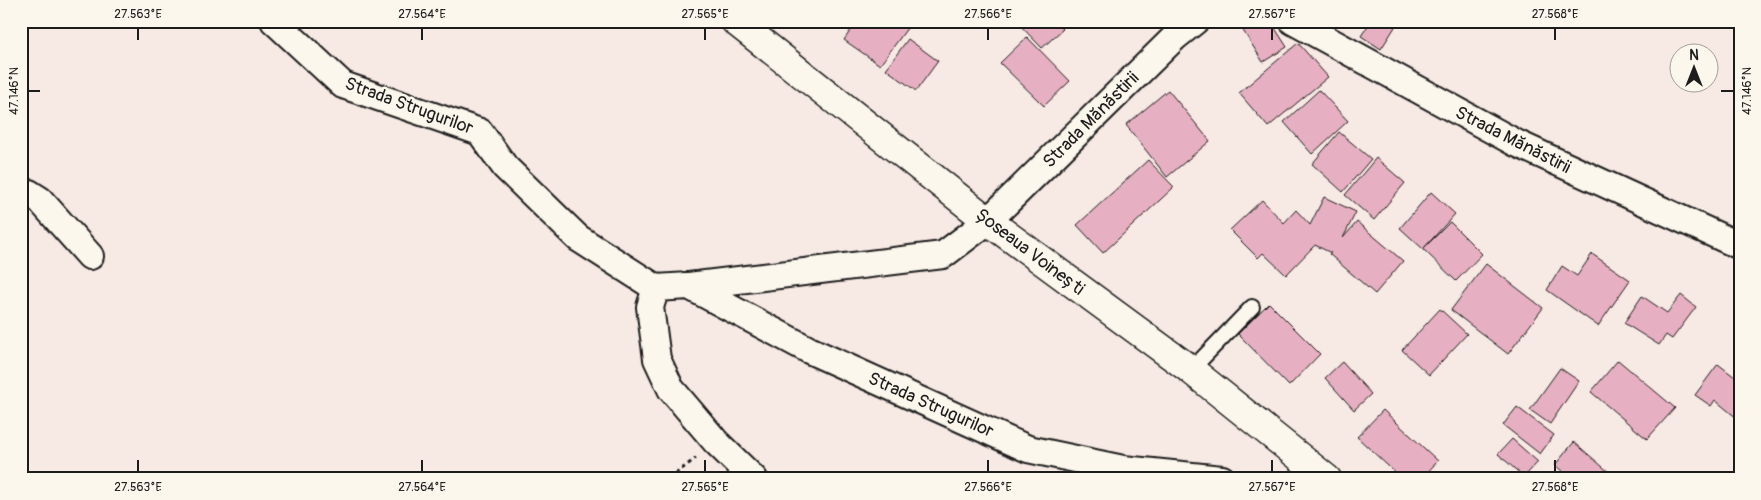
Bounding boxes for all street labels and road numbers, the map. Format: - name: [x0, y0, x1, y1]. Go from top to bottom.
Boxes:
- street label: Strada Mănăstirii: [1038, 67, 1144, 173]
- street label: Strada Strugurilor: [342, 72, 477, 140]
- street label: Strada Mănăstirii: [1451, 101, 1575, 179]
- street label: Șoseaua Voinești: [971, 204, 1089, 300]
- street label: Strada Strugurilor: [865, 367, 998, 443]

